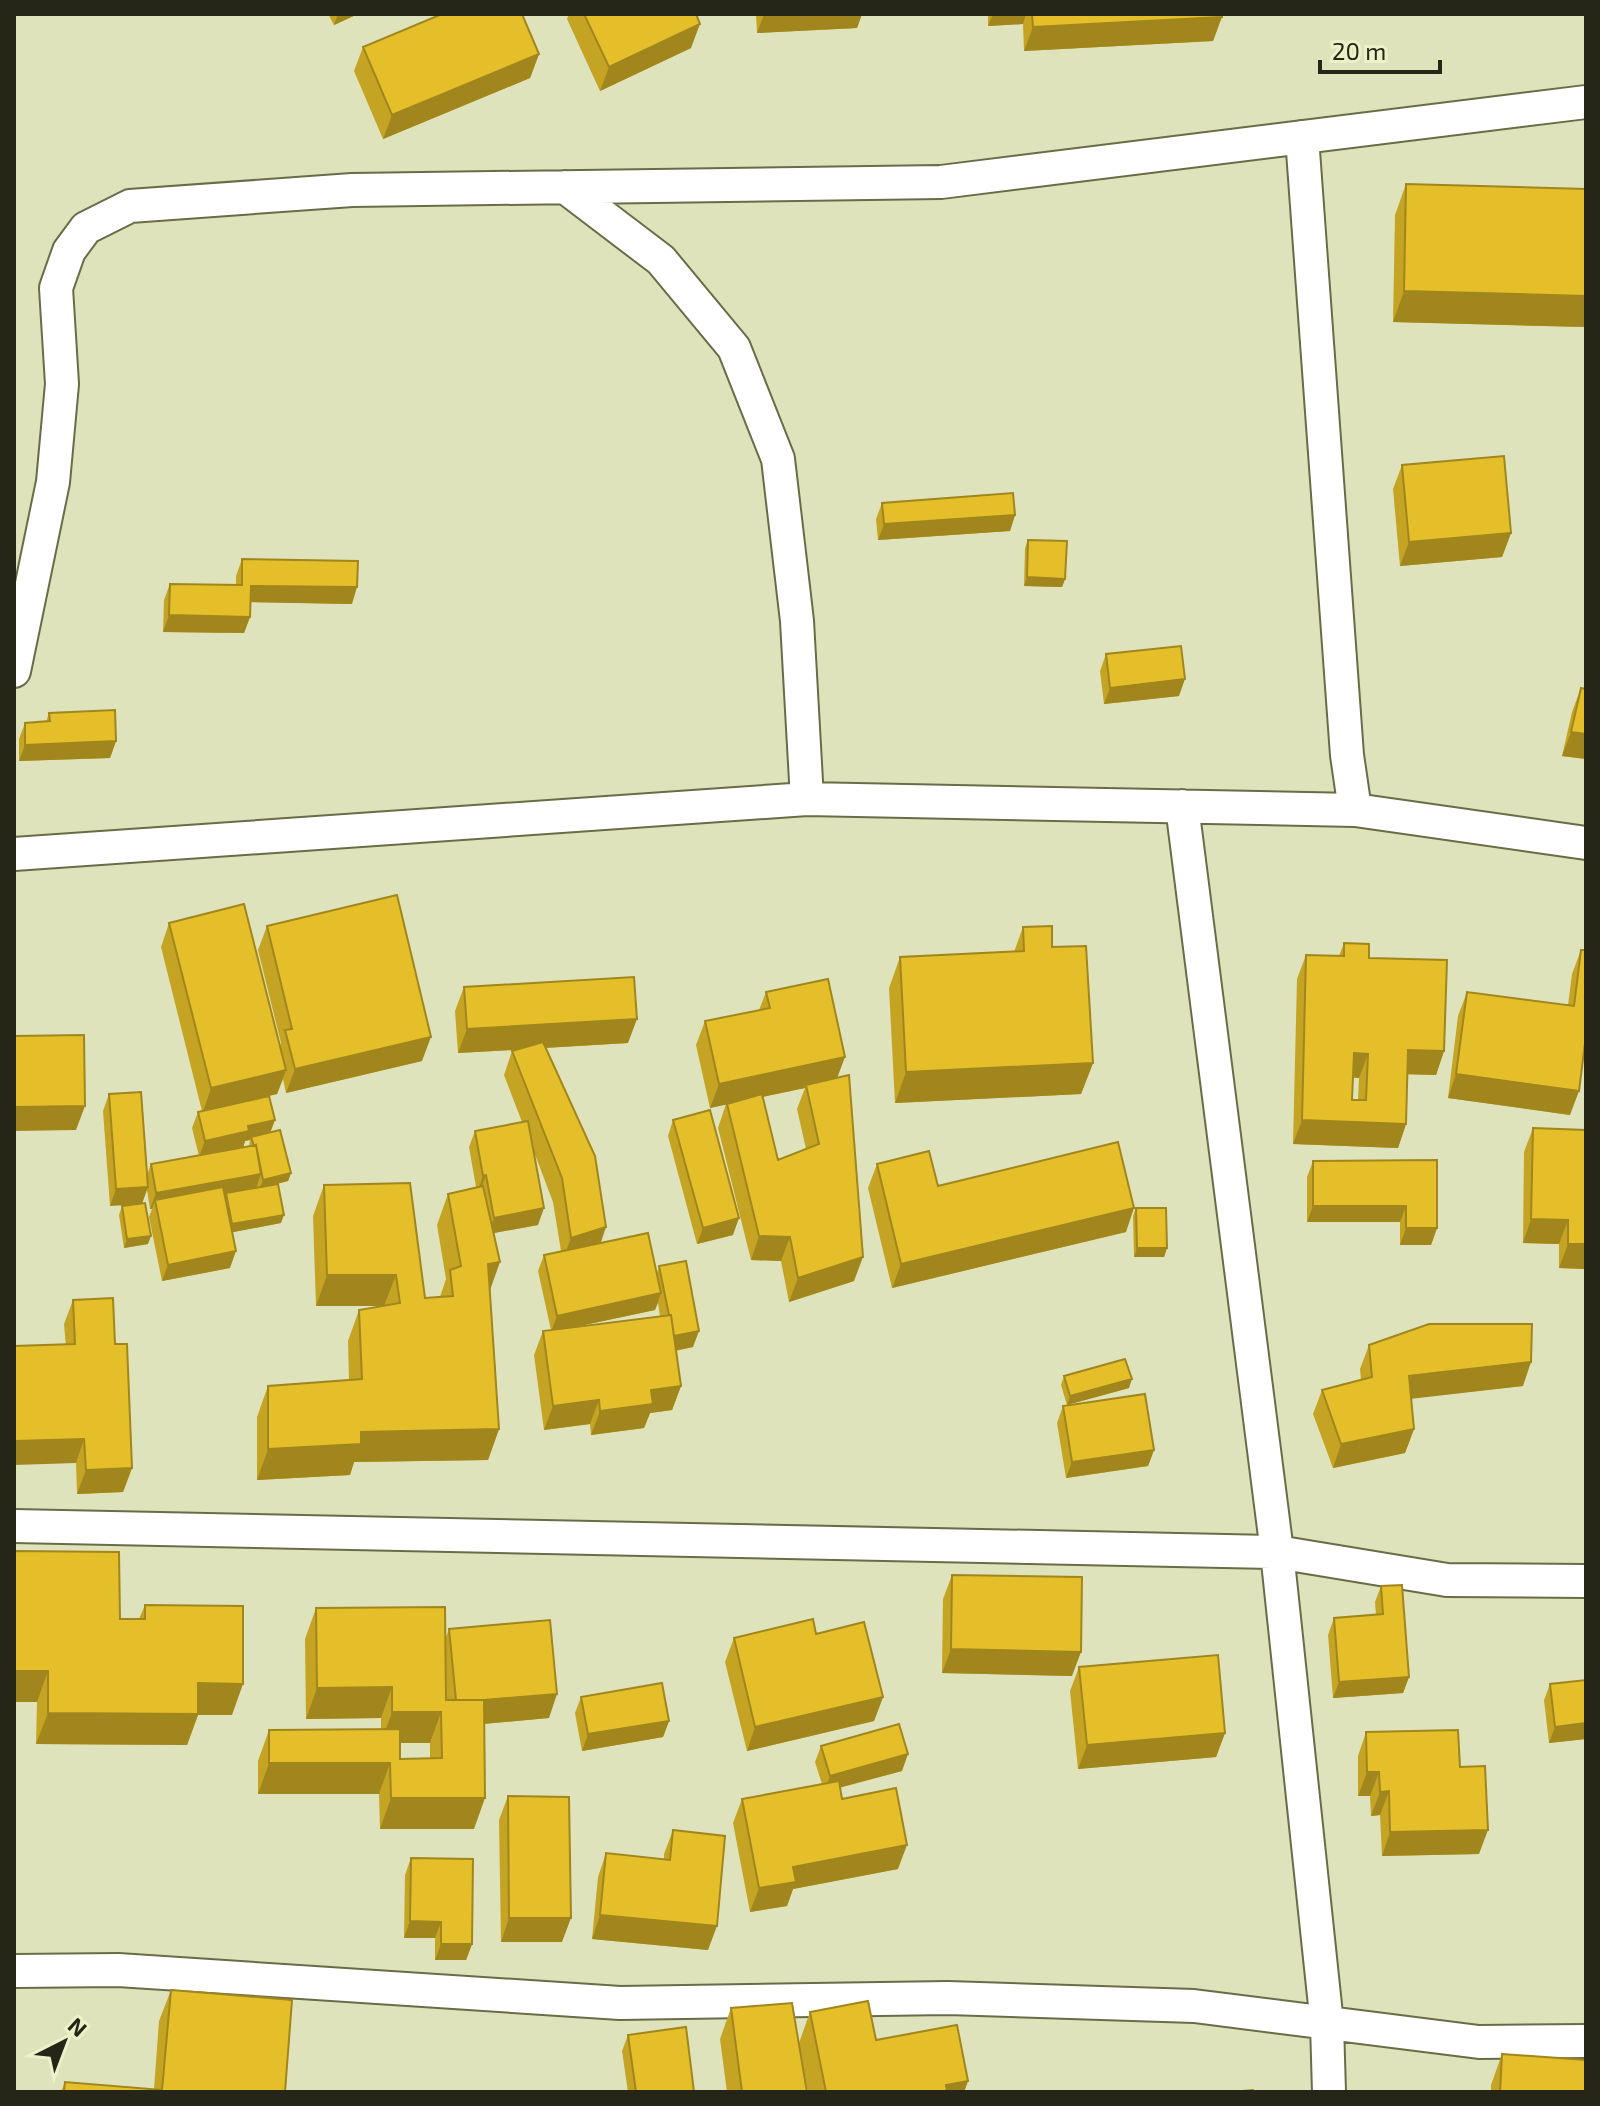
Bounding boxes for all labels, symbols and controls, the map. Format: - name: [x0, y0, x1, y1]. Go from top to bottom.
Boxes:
- scale bar: [1320, 24, 1440, 74]
- text: 20 m: [1332, 36, 1386, 65]
- north arrow: [24, 2002, 104, 2082]
- text: N: [63, 2011, 93, 2041]

